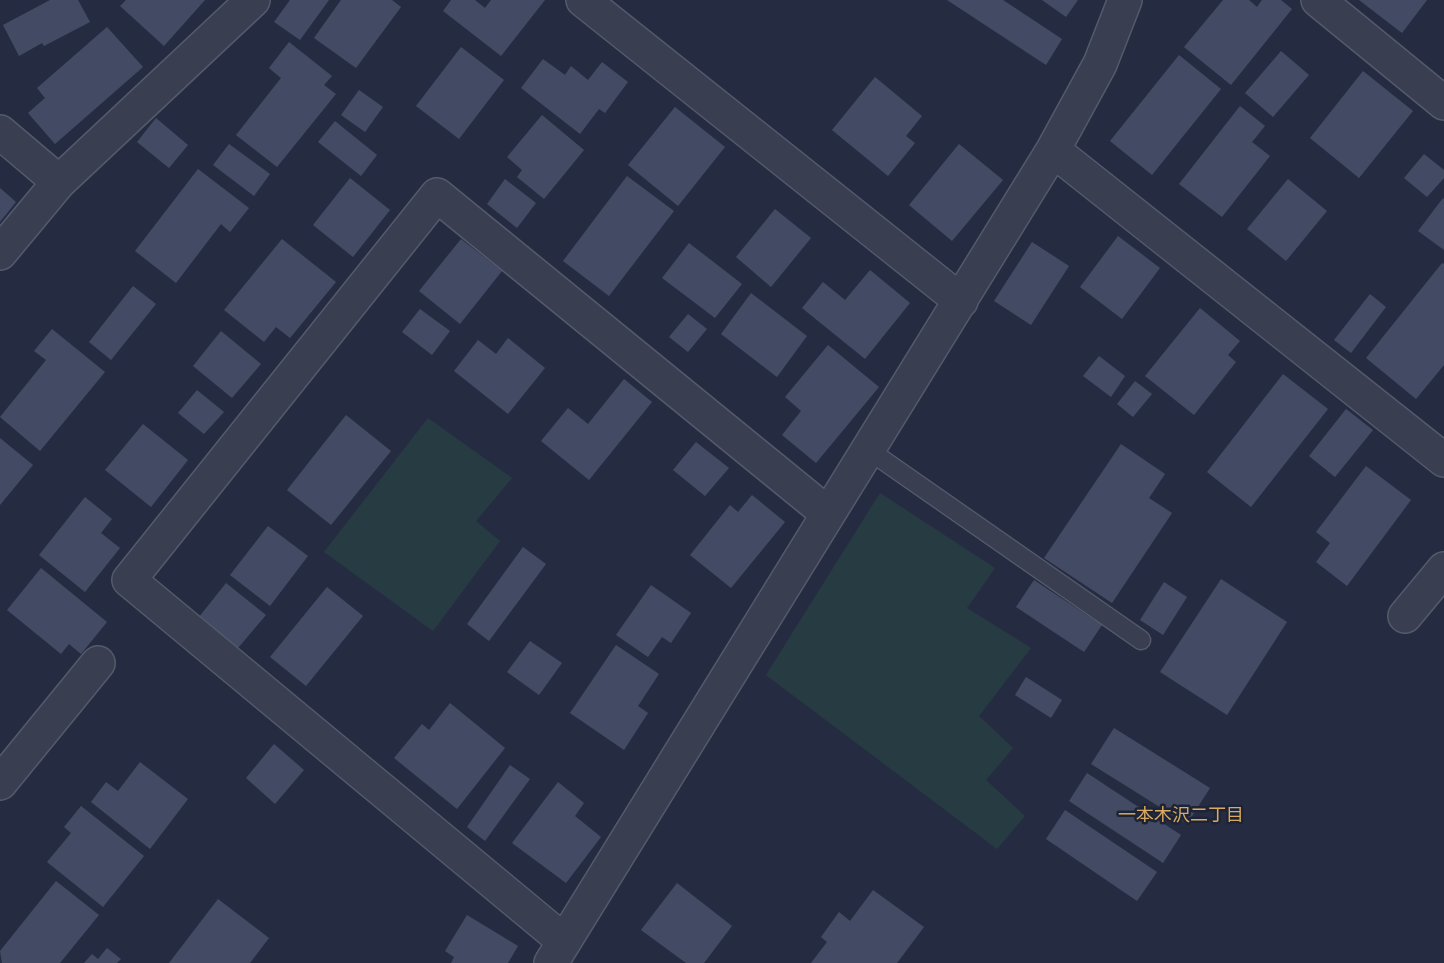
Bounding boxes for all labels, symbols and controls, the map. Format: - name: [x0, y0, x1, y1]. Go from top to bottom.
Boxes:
- district label: 一本木沢二丁目: [1118, 805, 1244, 827]

